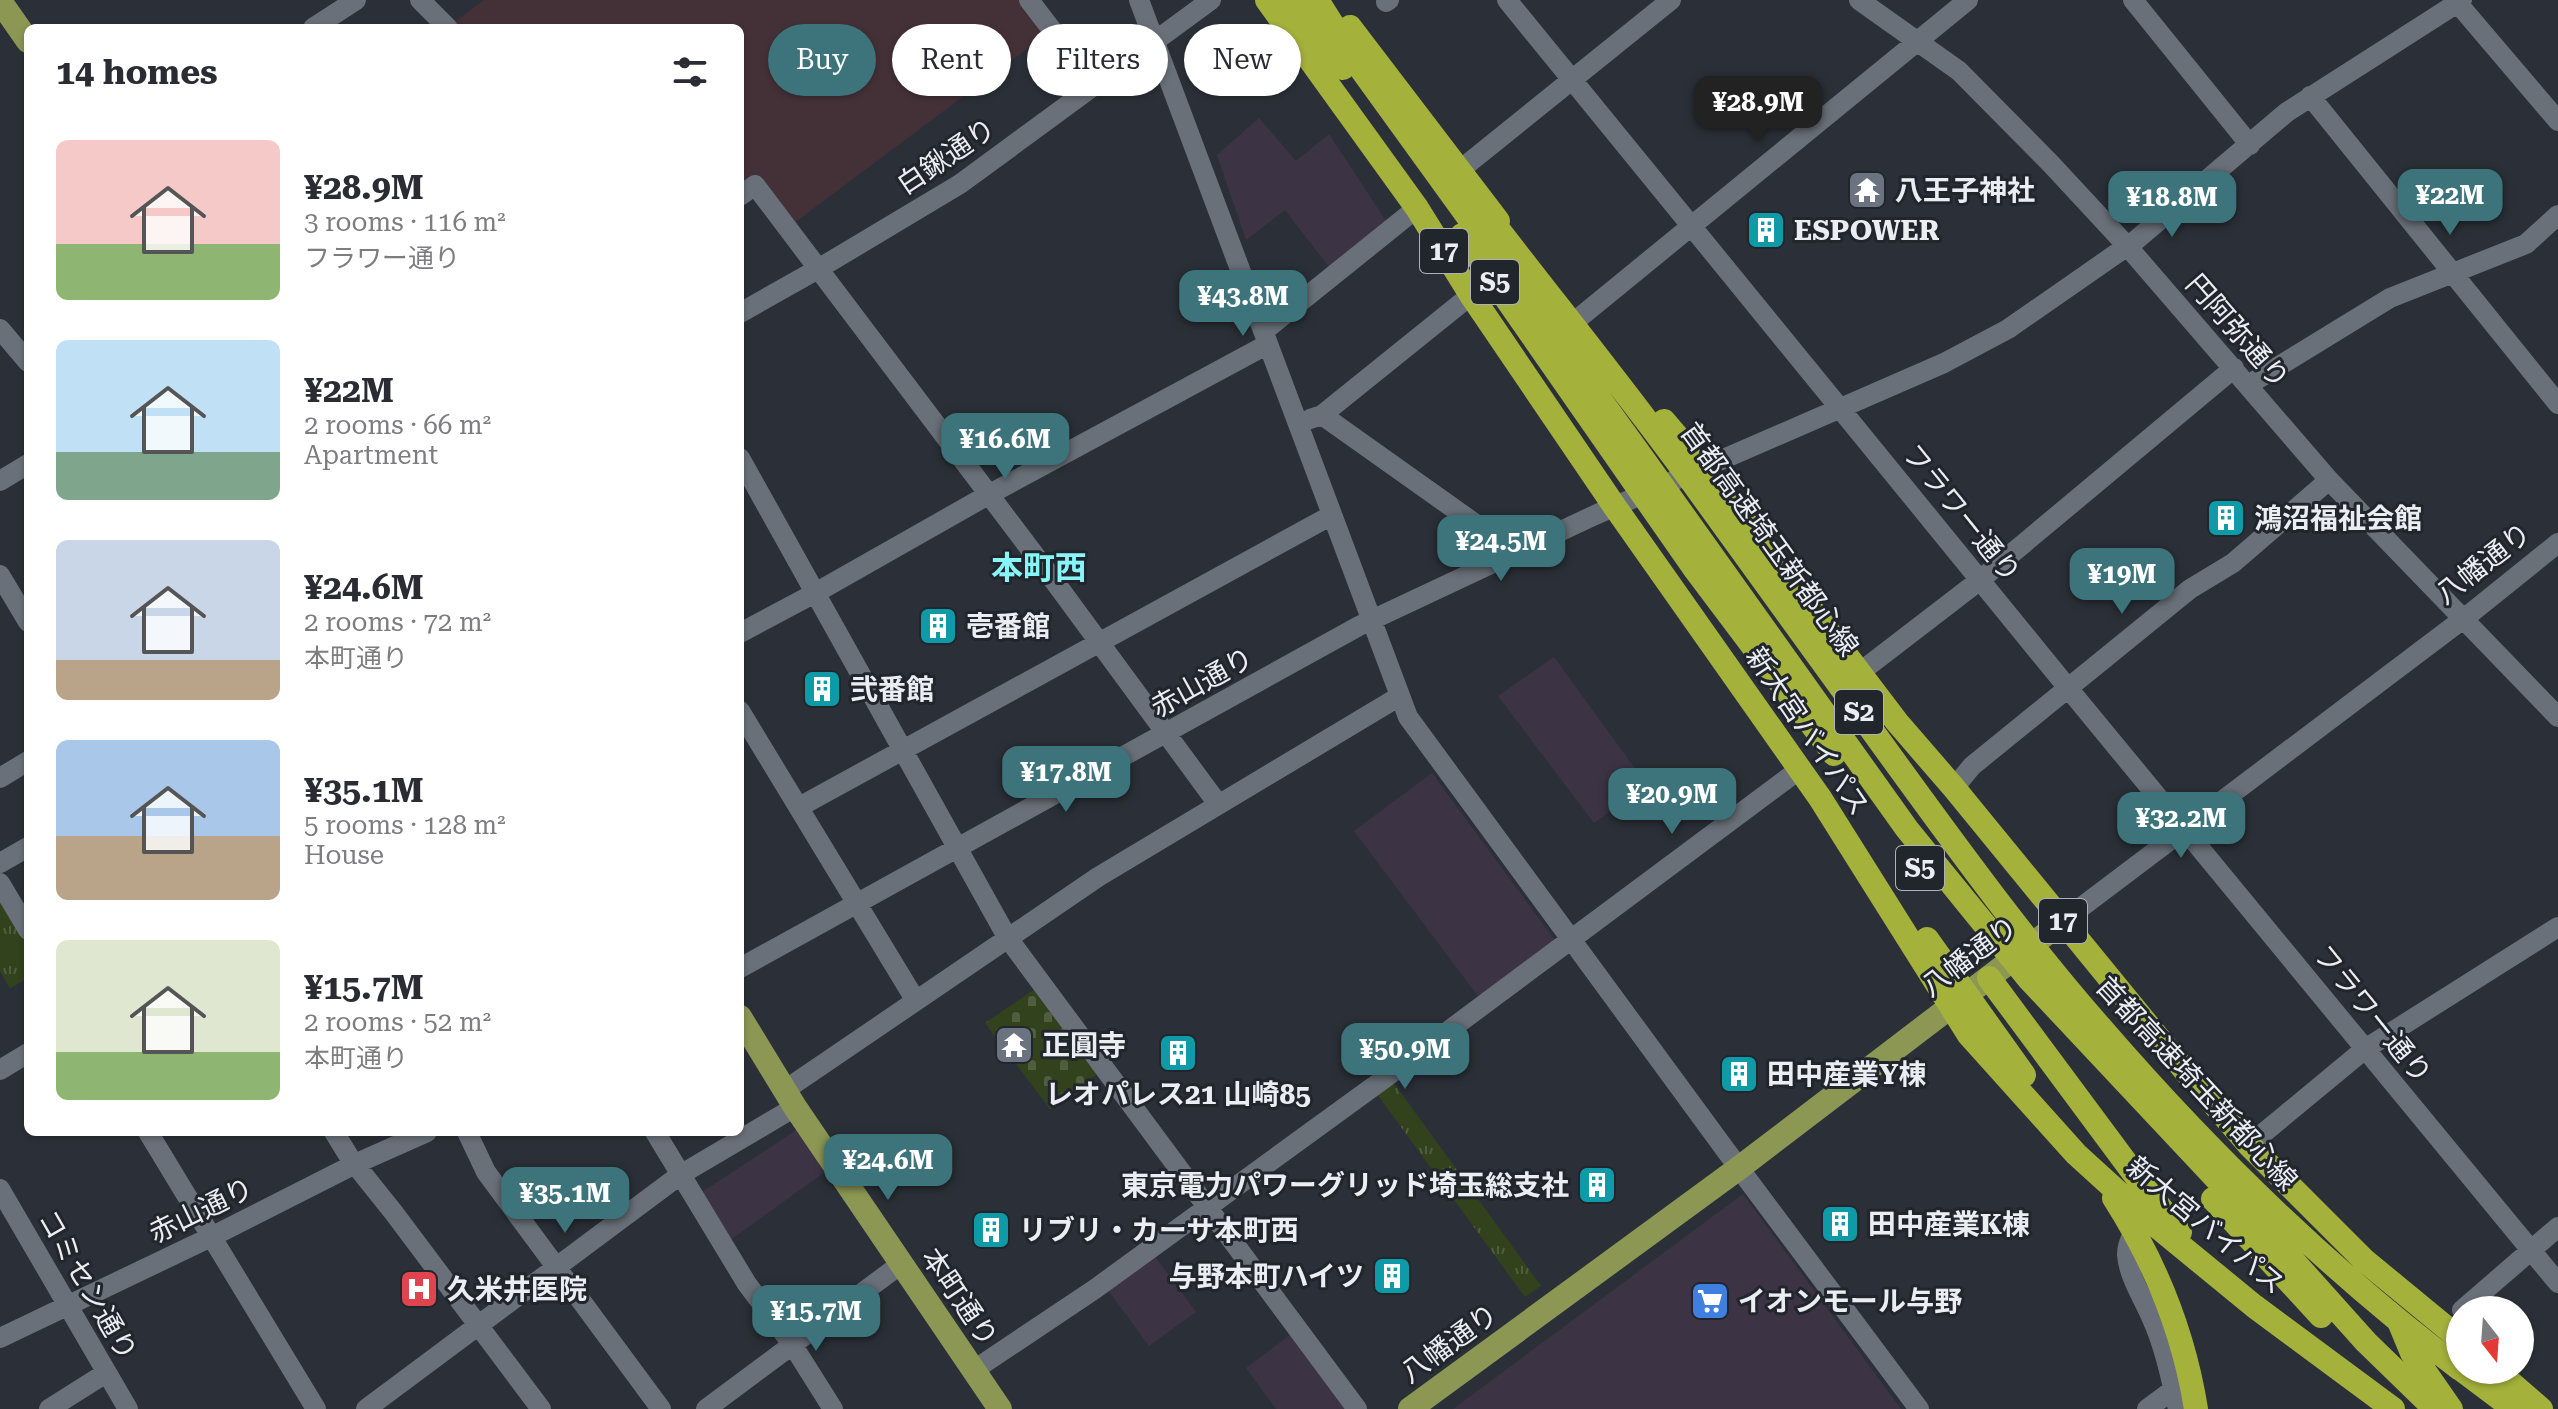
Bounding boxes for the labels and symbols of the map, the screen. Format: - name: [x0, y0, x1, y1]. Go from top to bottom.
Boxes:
- pin: ¥28.9M: [1693, 76, 1823, 144]
- street label: 白鍬通り: [891, 111, 1002, 201]
- temple icon: 八王子神社: [1846, 169, 1888, 211]
- pin: ¥22M: [2403, 169, 2497, 237]
- pin: ¥18.8M: [2107, 171, 2237, 239]
- place label: 八王子神社: [1895, 174, 2035, 207]
- building icon: ESPOWER: [1745, 209, 1787, 251]
- place label: ESPOWER: [1794, 214, 1940, 247]
- road number: 17: [1420, 229, 1468, 273]
- road number: S5: [1471, 260, 1519, 304]
- street label: 円阿弥通り: [2179, 268, 2296, 395]
- pin: ¥43.8M: [1178, 270, 1308, 338]
- pin: ¥16.6M: [940, 413, 1070, 481]
- street label: 首都高速埼玉新都心線: [1674, 416, 1865, 662]
- street label: フラワー通り: [1896, 438, 2027, 589]
- building icon: 鴻沼福祉会館: [2205, 497, 2247, 539]
- place label: 鴻沼福祉会館: [2254, 502, 2422, 535]
- pin: ¥24.5M: [1436, 515, 1566, 583]
- street label: 八幡通り: [2429, 516, 2538, 611]
- pin: ¥19M: [2075, 548, 2169, 616]
- district label: 本町西: [991, 549, 1087, 587]
- building icon: 壱番館: [917, 605, 959, 647]
- place label: 壱番館: [966, 610, 1050, 643]
- street label: 赤山通り: [1145, 641, 1259, 724]
- street label: 新大宮バイパス: [1739, 641, 1876, 822]
- building icon: 弐番館: [801, 668, 843, 710]
- place label: 弐番館: [850, 673, 934, 706]
- road number: S2: [1835, 690, 1883, 734]
- pin: ¥17.8M: [1001, 746, 1131, 814]
- pin: ¥20.9M: [1607, 768, 1737, 836]
- pin: ¥32.2M: [2116, 792, 2246, 860]
- road number: S5: [1896, 846, 1944, 890]
- road number: 17: [2039, 899, 2087, 943]
- street label: 八幡通り: [1915, 910, 2024, 1003]
- street label: フラワー通り: [2307, 939, 2438, 1090]
- street label: 首都高速埼玉新都心線: [2089, 970, 2304, 1197]
- pin: ¥50.9M: [1340, 1023, 1470, 1091]
- temple icon: 正圓寺: [993, 1024, 1035, 1066]
- place label: 正圓寺: [1042, 1029, 1126, 1062]
- building icon: レオパレス21 山崎85: [1157, 1032, 1199, 1074]
- building icon: 田中産業Y棟: [1718, 1053, 1760, 1095]
- place label: 田中産業Y棟: [1767, 1058, 1926, 1091]
- place label: レオパレス21 山崎85: [1045, 1078, 1311, 1111]
- pin: ¥24.6M: [823, 1134, 953, 1202]
- street label: 新大宮バイパス: [2120, 1150, 2291, 1301]
- building icon: 東京電力パワーグリッド埼玉総支社: [1576, 1164, 1618, 1206]
- pin: ¥35.1M: [500, 1167, 630, 1235]
- place label: 東京電力パワーグリッド埼玉総支社: [1121, 1169, 1569, 1202]
- street label: 赤山通り: [144, 1171, 259, 1250]
- building icon: 田中産業K棟: [1819, 1203, 1861, 1245]
- street label: コミセン通り: [31, 1204, 144, 1366]
- place label: 田中産業K棟: [1868, 1208, 2030, 1241]
- building icon: リブリ・カーサ本町西: [970, 1209, 1012, 1251]
- place label: リブリ・カーサ本町西: [1019, 1214, 1298, 1247]
- street label: 本町通り: [915, 1242, 1005, 1353]
- building icon: 与野本町ハイツ: [1371, 1255, 1413, 1297]
- place label: 与野本町ハイツ: [1169, 1260, 1364, 1293]
- hospital icon: 久米井医院: [398, 1268, 440, 1310]
- place label: 久米井医院: [447, 1273, 587, 1306]
- supermarket icon: イオンモール与野: [1689, 1280, 1731, 1322]
- pin: ¥15.7M: [751, 1285, 881, 1353]
- place label: イオンモール与野: [1738, 1285, 1962, 1318]
- north arrow: [2446, 1296, 2534, 1384]
- street label: 八幡通り: [1394, 1297, 1504, 1390]

